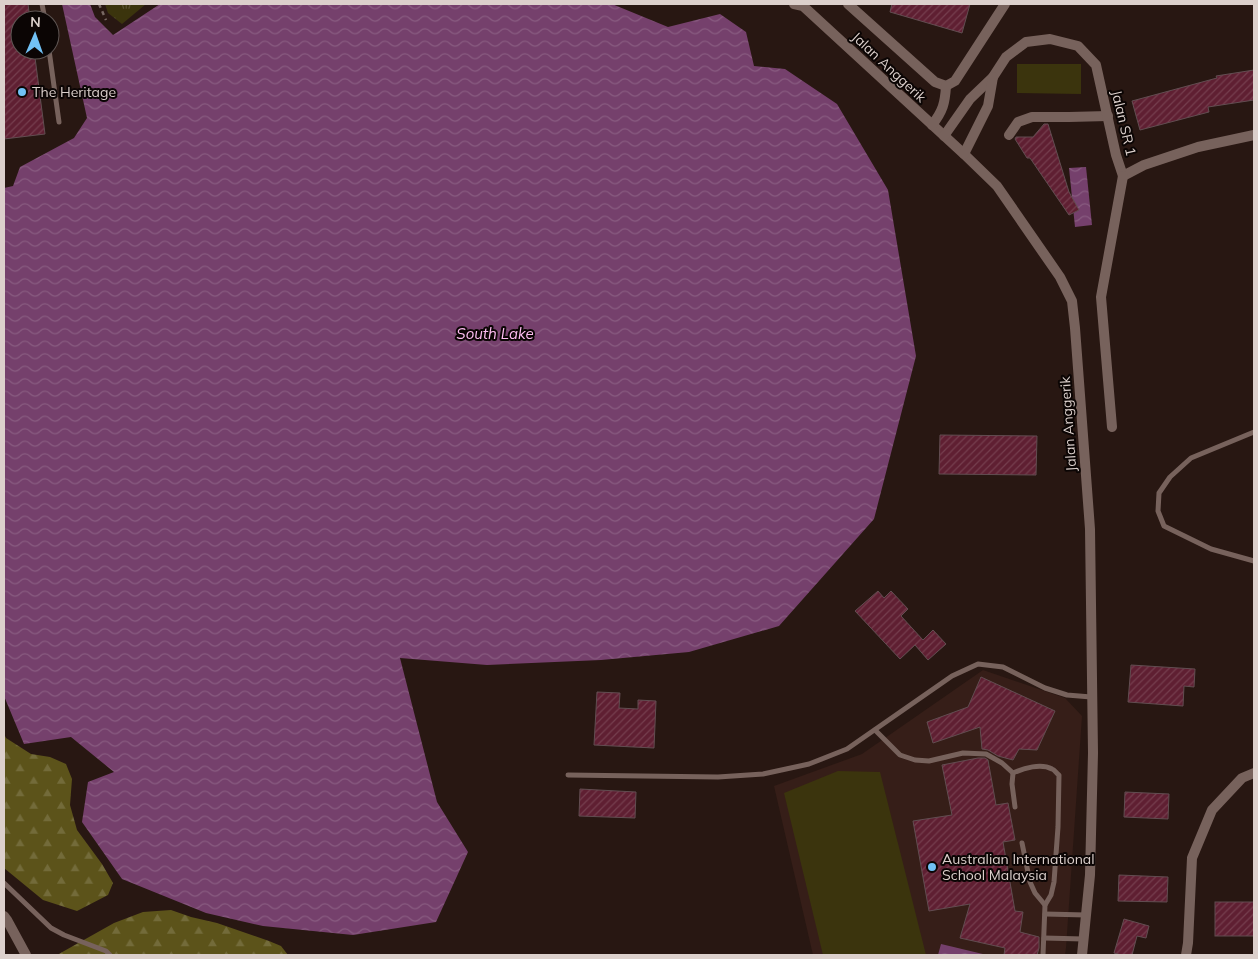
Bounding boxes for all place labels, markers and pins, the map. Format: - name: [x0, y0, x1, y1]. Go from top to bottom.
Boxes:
- place label: The Heritage: [32, 83, 116, 101]
- marker: The Heritage: [16, 86, 28, 98]
- place label: Australian International School Malaysia: [942, 850, 1095, 884]
- marker: Australian International School Malaysia: [926, 861, 938, 873]

